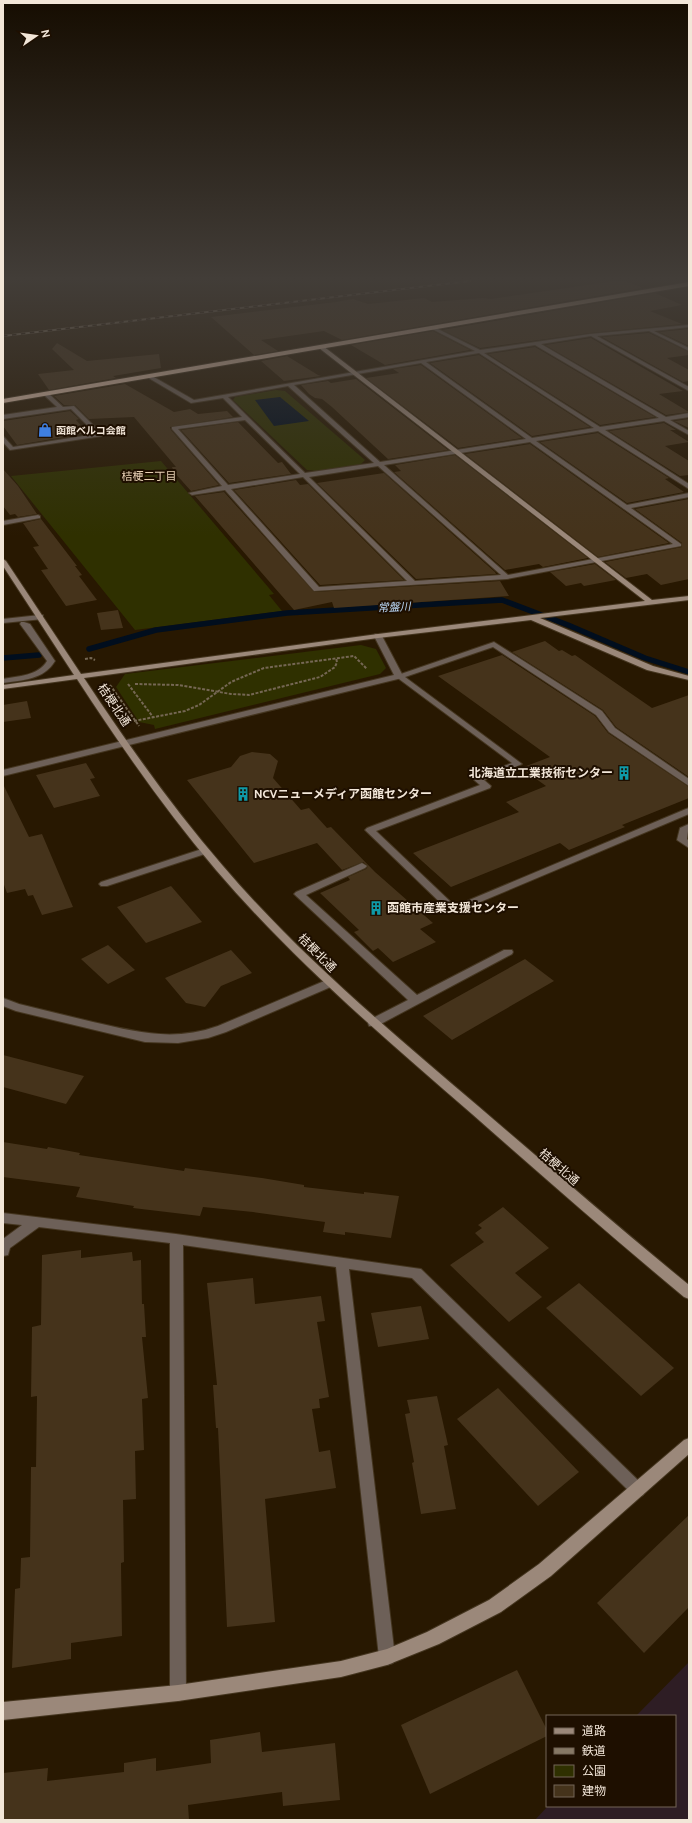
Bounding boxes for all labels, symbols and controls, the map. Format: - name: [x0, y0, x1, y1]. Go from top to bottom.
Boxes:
- north arrow: [16, 16, 56, 56]
- text: N: [38, 28, 53, 39]
- shop icon: 函館ベルコ会館: [37, 422, 53, 438]
- place label: 函館ベルコ会館: [56, 424, 126, 437]
- district label: 桔梗二丁目: [122, 469, 177, 483]
- water label: 常盤川: [377, 599, 412, 615]
- street label: 桔梗北通: [95, 681, 134, 729]
- place label: 北海道立工業技術センター: [469, 765, 613, 780]
- building icon: 北海道立工業技術センター: [616, 765, 632, 781]
- building icon: NCVニューメディア函館センター: [235, 786, 251, 802]
- place label: NCVニューメディア函館センター: [254, 786, 432, 801]
- building icon: 函館市産業支援センター: [368, 900, 384, 916]
- place label: 函館市産業支援センター: [387, 900, 519, 915]
- street label: 桔梗北通: [295, 930, 340, 975]
- street label: 桔梗北通: [536, 1145, 582, 1188]
- legend: [546, 1715, 676, 1807]
- text: 道路: [582, 1723, 606, 1738]
- text: 鉄道: [582, 1743, 606, 1758]
- text: 公園: [582, 1763, 606, 1778]
- text: 建物: [582, 1783, 606, 1798]

